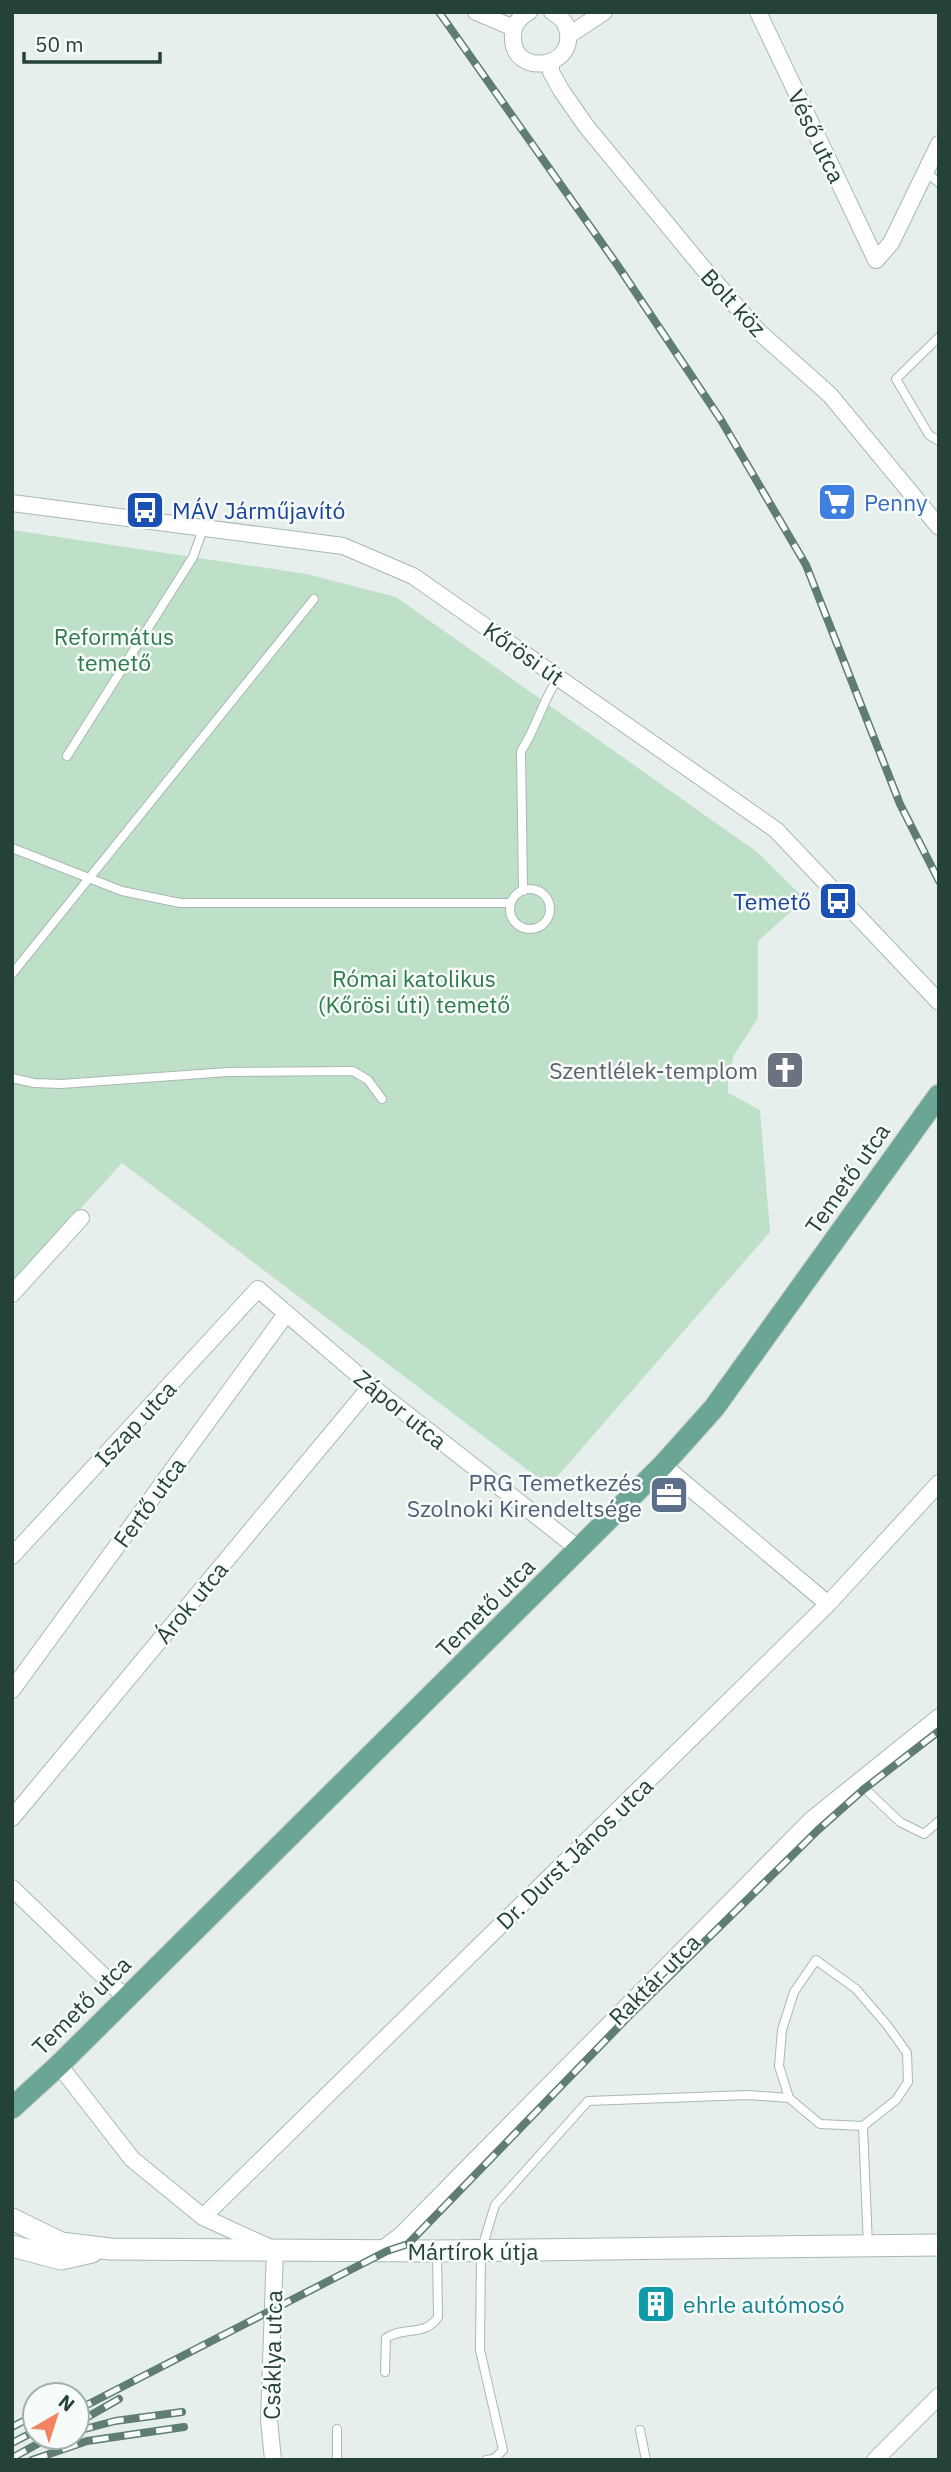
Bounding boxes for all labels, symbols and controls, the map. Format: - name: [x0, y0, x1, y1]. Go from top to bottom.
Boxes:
- scale bar: [24, 21, 161, 65]
- text: 50 m: [35, 30, 84, 58]
- street label: Véső utca: [782, 84, 852, 188]
- street label: Bolt köz: [695, 262, 773, 342]
- supermarket icon: Penny: [816, 481, 858, 523]
- place label: Penny: [864, 487, 928, 517]
- bus stop icon: MÁV Járműjavító: [124, 489, 166, 531]
- place label: MÁV Járműjavító: [172, 495, 345, 525]
- street label: Kőrösi út: [478, 614, 570, 692]
- park label: Református temető: [54, 621, 174, 677]
- bus stop icon: Temető: [817, 880, 859, 922]
- place label: Temető: [733, 886, 811, 916]
- park label: Római katolikus (Kőrösi úti) temető: [318, 963, 510, 1019]
- church icon: Szentlélek-templom: [764, 1049, 806, 1091]
- place label: Szentlélek-templom: [549, 1055, 758, 1085]
- street label: Temető utca: [798, 1117, 896, 1239]
- street label: Zápor utca: [349, 1363, 453, 1455]
- street label: Iszap utca: [88, 1374, 182, 1472]
- street label: Fertő utca: [106, 1451, 192, 1553]
- place label: PRG Temetkezés Szolnoki Kirendeltsége: [407, 1467, 642, 1523]
- office icon: PRG Temetkezés Szolnoki Kirendeltsége: [648, 1474, 690, 1516]
- street label: Temető utca: [429, 1551, 541, 1663]
- street label: Árok utca: [148, 1555, 234, 1649]
- street label: Dr. Durst János utca: [489, 1770, 659, 1936]
- street label: Raktár utca: [602, 1927, 706, 2031]
- street label: Temető utca: [25, 1949, 137, 2061]
- street label: Mártírok útja: [407, 2236, 539, 2266]
- building icon: ehrle autómosó: [635, 2283, 677, 2325]
- place label: ehrle autómosó: [683, 2289, 845, 2319]
- street label: Csáklya utca: [256, 2290, 288, 2420]
- north arrow: [21, 2381, 91, 2451]
- text: N: [54, 2389, 80, 2416]

